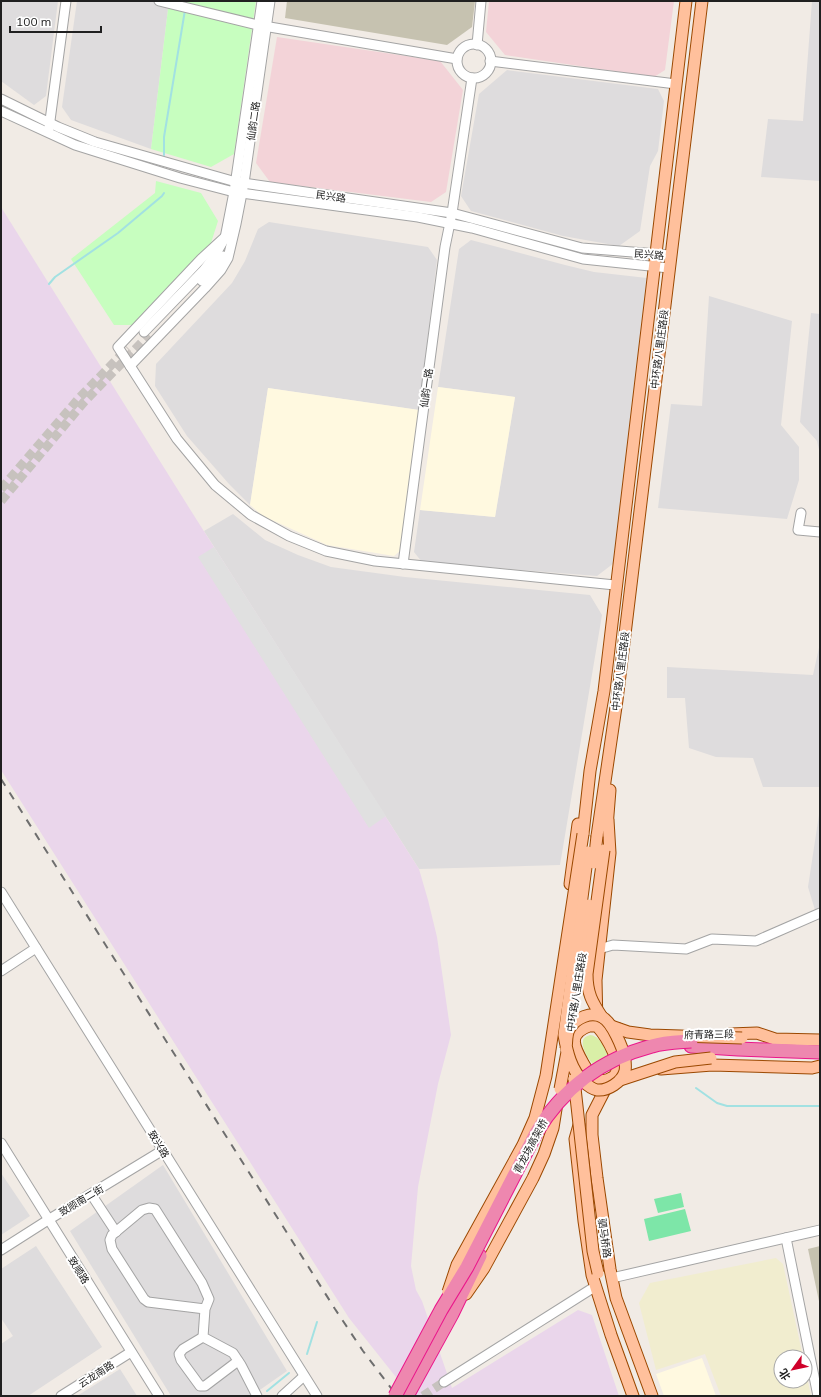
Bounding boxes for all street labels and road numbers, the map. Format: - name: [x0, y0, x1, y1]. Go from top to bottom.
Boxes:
- street label: 仙韵二路: [244, 100, 263, 142]
- street label: 民兴路: [315, 188, 347, 205]
- street label: 民兴路: [633, 247, 664, 262]
- street label: 中环路八里庄路段: [648, 309, 671, 390]
- street label: 仙韵一路: [417, 367, 436, 409]
- street label: 中环路八里庄路段: [609, 631, 632, 712]
- street label: 中环路八里庄路段: [564, 952, 589, 1033]
- street label: 府青路三段: [684, 1028, 734, 1041]
- street label: 青龙场高架桥: [511, 1117, 550, 1176]
- street label: 致兴路: [145, 1128, 172, 1160]
- street label: 致顺南二街: [56, 1182, 106, 1219]
- street label: 驷马桥路: [595, 1217, 614, 1259]
- street label: 致顺路: [65, 1254, 92, 1286]
- street label: 云龙南路: [76, 1358, 117, 1391]

